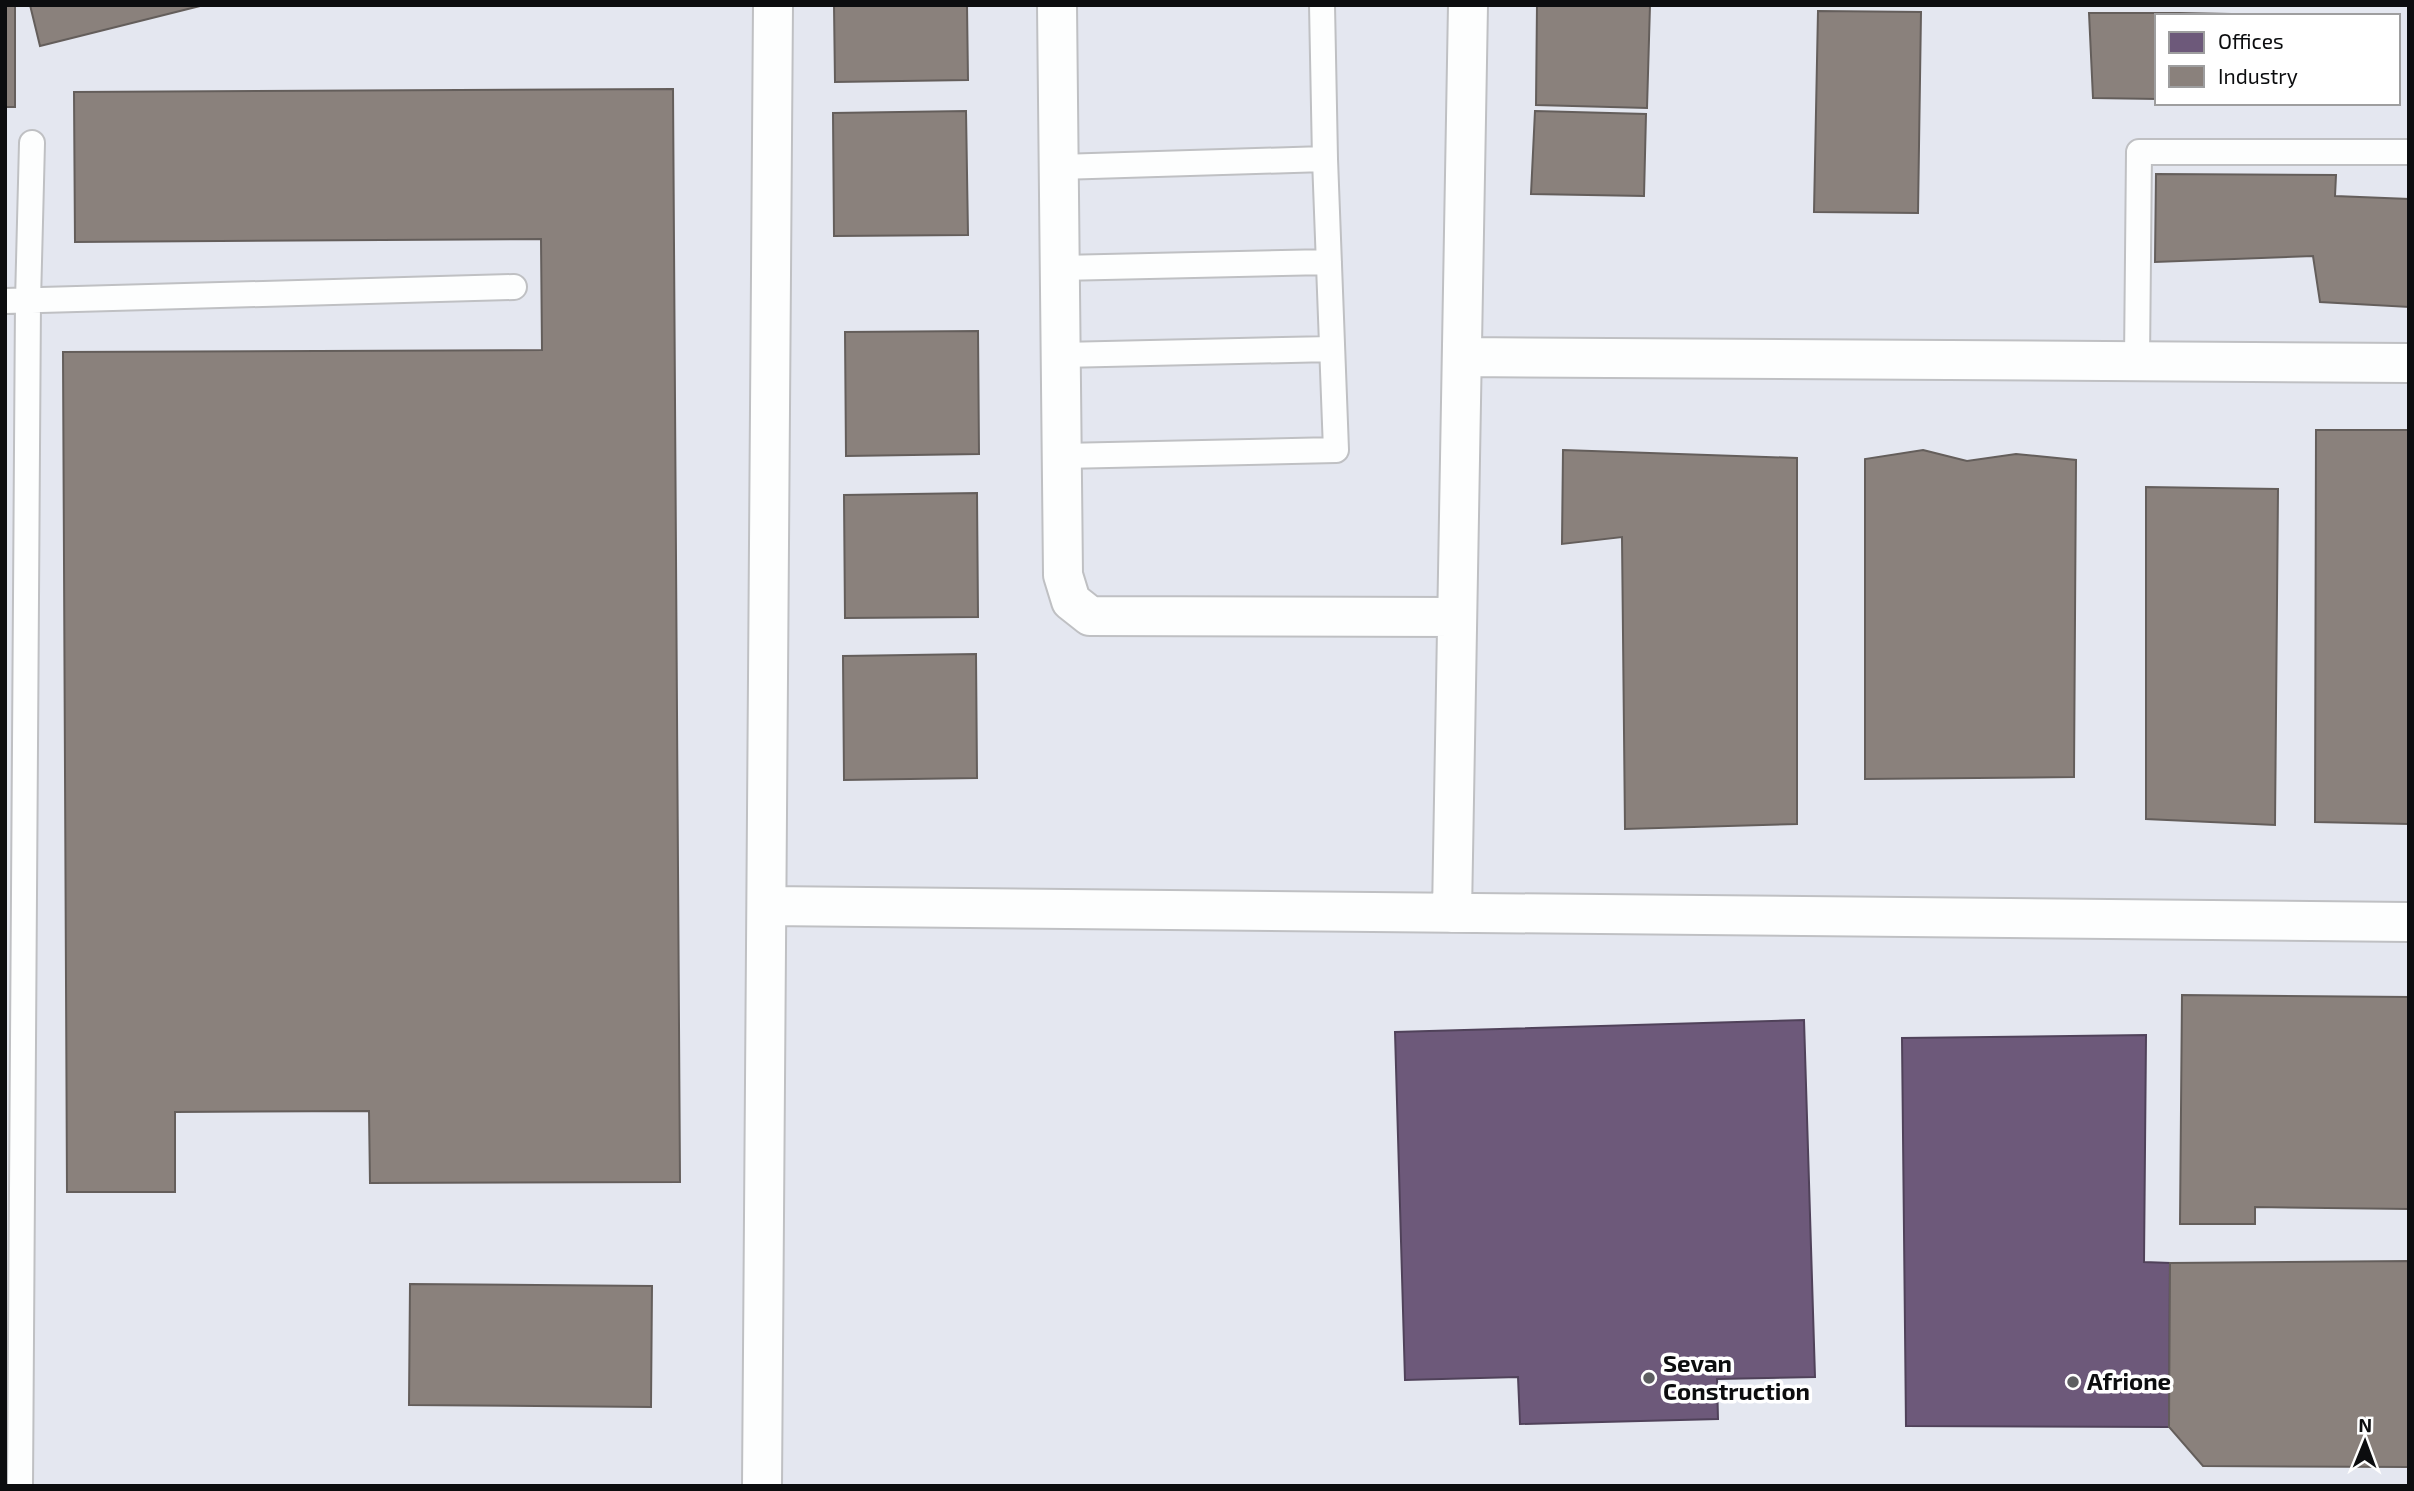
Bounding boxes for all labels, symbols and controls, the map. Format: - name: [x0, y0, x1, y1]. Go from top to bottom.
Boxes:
- legend: [2155, 14, 2400, 105]
- text: Offices: [2218, 28, 2284, 53]
- text: Industry: [2218, 63, 2298, 88]
- place label: Sevan Construction: [1663, 1348, 1810, 1405]
- place label: Afrione: [2087, 1366, 2171, 1395]
- marker: Sevan Construction: [1641, 1370, 1657, 1386]
- marker: Afrione: [2065, 1374, 2081, 1390]
- north arrow: [2330, 1407, 2400, 1477]
- text: N: [2358, 1413, 2372, 1436]

